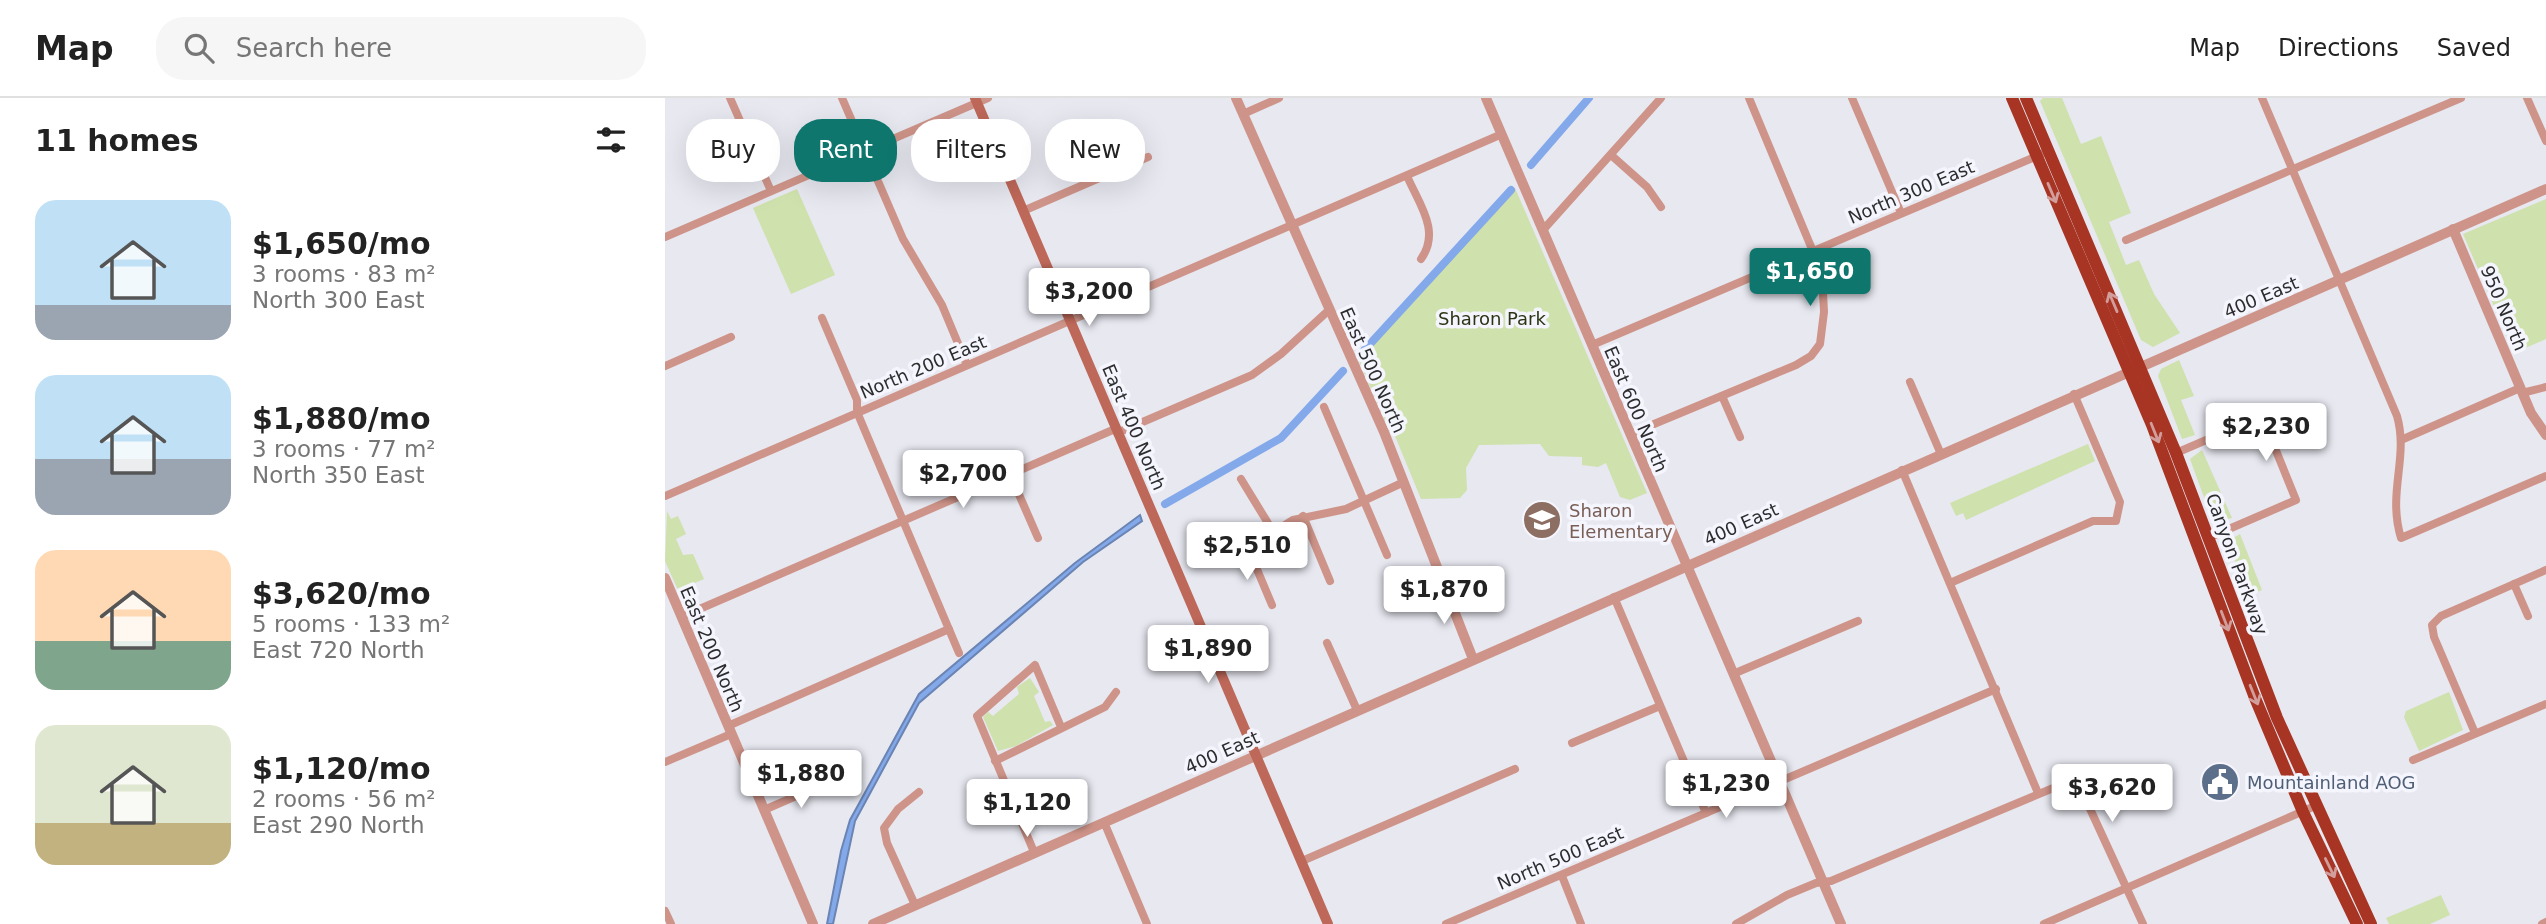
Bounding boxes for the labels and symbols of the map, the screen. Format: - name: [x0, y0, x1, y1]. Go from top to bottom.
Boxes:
- street label: North 300 East: [1845, 156, 1977, 228]
- one-way arrow: [2047, 181, 2060, 203]
- pin: $1,650: [1753, 248, 1867, 308]
- street label: 950 North: [2477, 262, 2531, 354]
- pin: $3,200: [1032, 268, 1146, 328]
- street label: 400 East: [2221, 272, 2301, 322]
- one-way arrow: [2106, 292, 2119, 313]
- street label: East 500 North: [1336, 304, 1410, 436]
- park label: Sharon Park: [1438, 308, 1547, 329]
- street label: North 200 East: [857, 331, 989, 403]
- street label: East 600 North: [1600, 343, 1672, 475]
- street label: East 400 North: [1098, 361, 1170, 493]
- pin: $2,230: [2209, 404, 2323, 463]
- one-way arrow: [2149, 422, 2162, 443]
- pin: $2,700: [906, 450, 1020, 510]
- street label: Canyon Parkway: [2202, 490, 2272, 638]
- street label: 400 East: [1701, 498, 1781, 550]
- school or university icon: Sharon Elementary: [1521, 499, 1563, 541]
- place label: Sharon Elementary: [1569, 500, 1673, 542]
- pin: $2,510: [1190, 522, 1304, 582]
- pin: $1,870: [1387, 566, 1501, 626]
- street label: East 200 North: [676, 583, 748, 715]
- one-way arrow: [2219, 609, 2232, 631]
- pin: $1,890: [1151, 626, 1265, 685]
- one-way arrow: [2248, 684, 2261, 706]
- street label: 400 East: [1182, 726, 1262, 778]
- pin: $1,880: [744, 750, 858, 810]
- pin: $1,230: [1669, 760, 1783, 820]
- public building icon: Mountainland AOG: [2199, 761, 2241, 803]
- pin: $3,620: [2055, 764, 2169, 824]
- place label: Mountainland AOG: [2247, 772, 2416, 793]
- pin: $1,120: [970, 780, 1084, 839]
- street label: North 500 East: [1494, 822, 1626, 894]
- one-way arrow: [2323, 857, 2337, 878]

